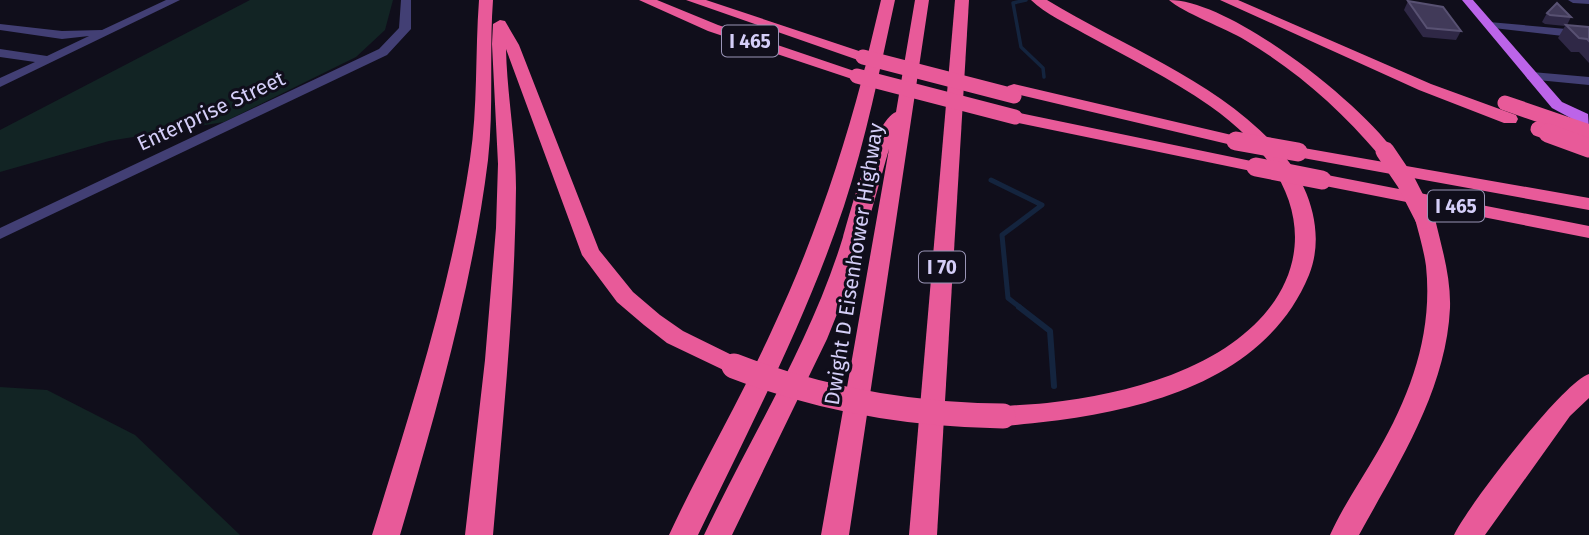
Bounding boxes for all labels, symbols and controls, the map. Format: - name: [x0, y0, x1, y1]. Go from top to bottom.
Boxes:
- road number: I 465: [722, 25, 778, 56]
- street label: Enterprise Street: [133, 65, 290, 157]
- street label: Dwight D Eisenhower Highway: [819, 121, 889, 407]
- road number: I 465: [1428, 190, 1484, 222]
- road number: I 70: [919, 252, 965, 282]

